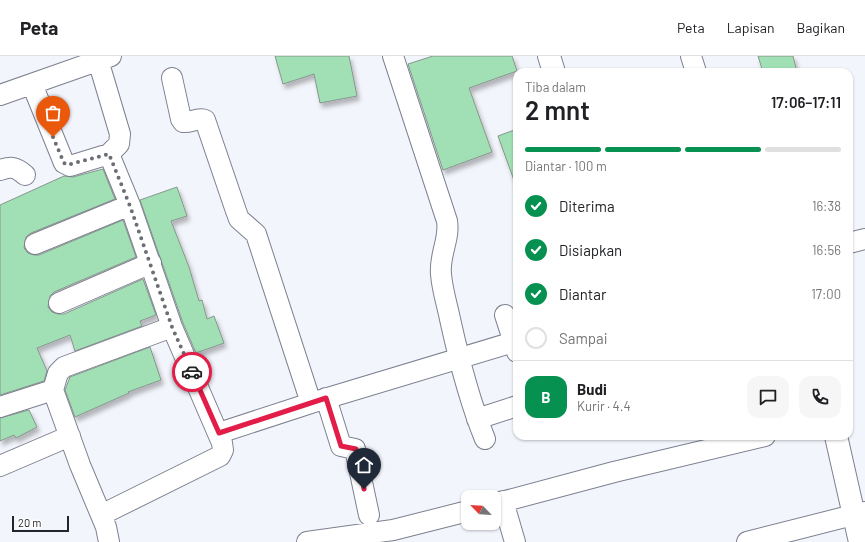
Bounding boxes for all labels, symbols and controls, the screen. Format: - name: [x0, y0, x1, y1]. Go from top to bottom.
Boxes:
- text: Peta: [20, 16, 58, 39]
- text: Peta: [677, 19, 705, 36]
- text: Lapisan: [727, 19, 775, 36]
- text: Bagikan: [797, 19, 845, 36]
- text: Tiba dalam: [525, 79, 586, 95]
- text: 17:06–17:11: [771, 93, 841, 111]
- text: 2 mnt: [525, 94, 590, 125]
- pin: [36, 96, 70, 137]
- icon: bag: [42, 102, 64, 124]
- text: Diantar · 100 m: [525, 158, 607, 174]
- icon: check: [525, 195, 547, 217]
- text: Diterima: [559, 197, 615, 215]
- text: 16:38: [812, 198, 841, 214]
- icon: check: [525, 239, 547, 261]
- text: Disiapkan: [559, 241, 622, 259]
- text: 16:56: [812, 242, 841, 258]
- icon: check: [525, 283, 547, 305]
- text: Diantar: [559, 285, 606, 303]
- text: 17:00: [811, 286, 841, 302]
- text: Sampai: [559, 329, 608, 347]
- courier: [172, 352, 212, 392]
- icon: car: [181, 361, 203, 383]
- button: chat: [747, 376, 789, 418]
- button: phone: [799, 376, 841, 418]
- text: Budi: [577, 380, 607, 398]
- text: B: [541, 388, 551, 406]
- text: Kurir · 4.4: [577, 398, 631, 414]
- pin: [347, 448, 381, 489]
- icon: home: [353, 454, 375, 476]
- north arrow: [461, 490, 501, 530]
- map controls: [461, 490, 501, 530]
- scale bar: [12, 514, 69, 533]
- text: 20 m: [18, 516, 41, 529]

